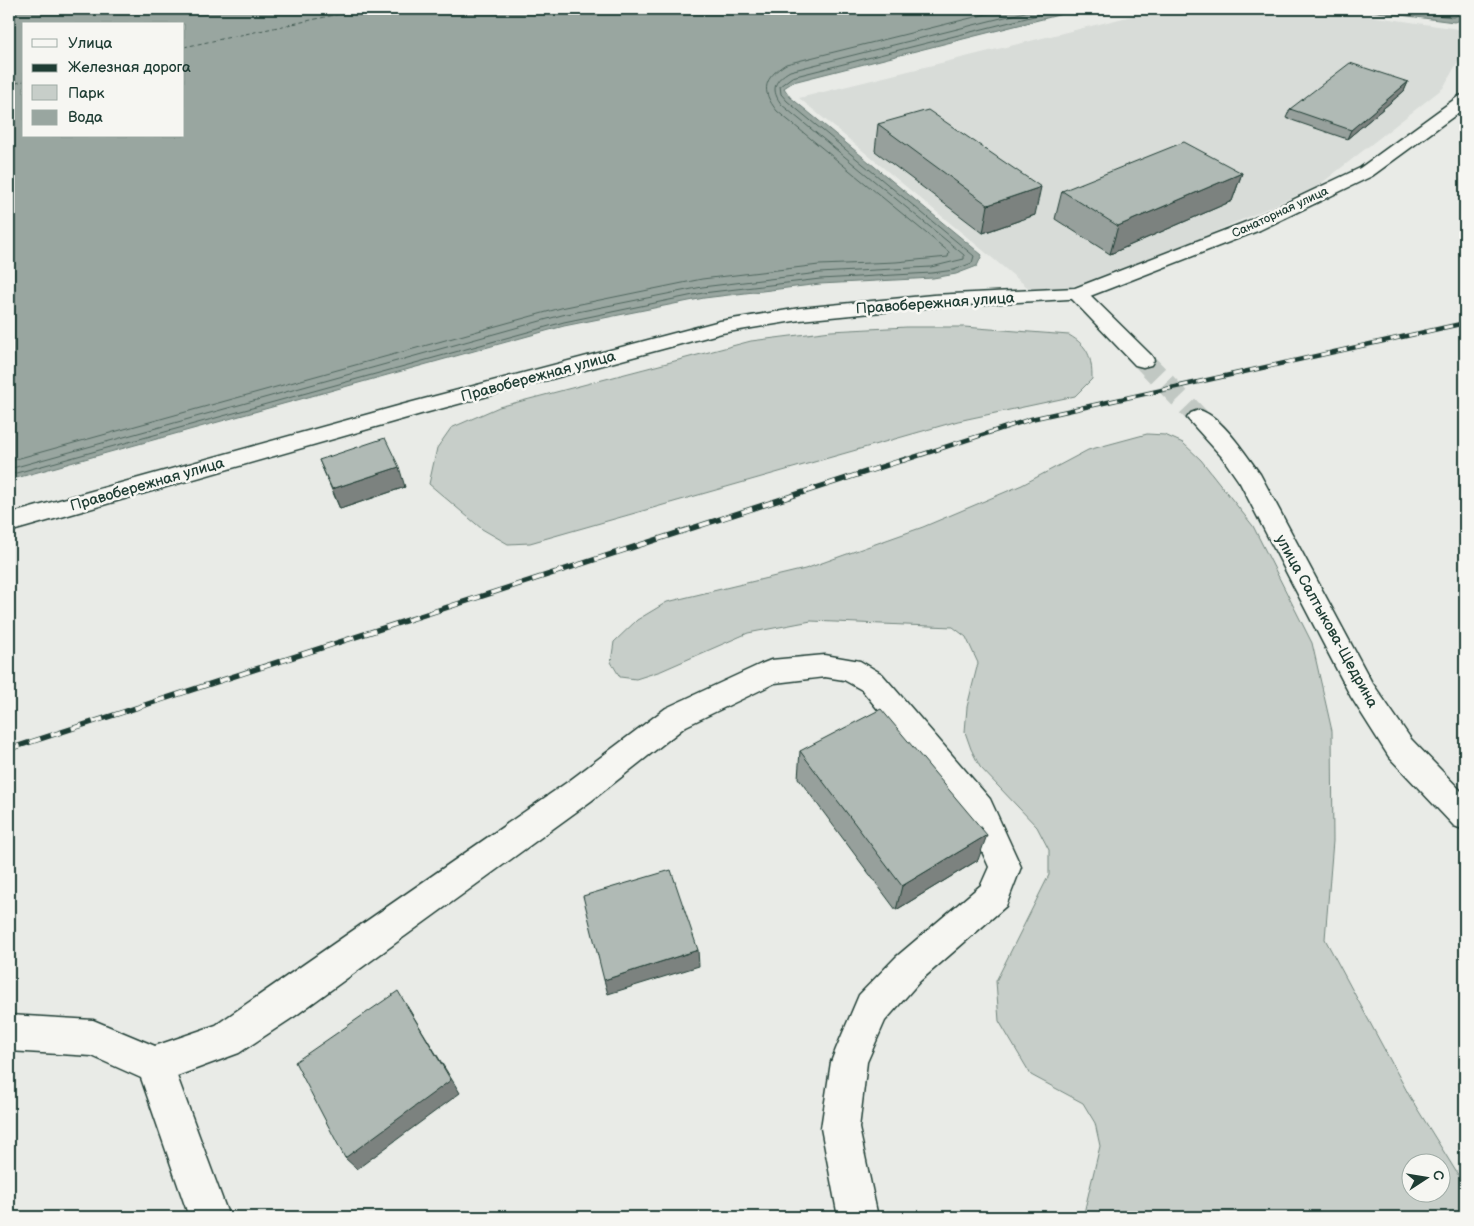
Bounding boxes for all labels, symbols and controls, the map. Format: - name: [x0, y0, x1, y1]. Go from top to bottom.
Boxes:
- legend: [22, 22, 185, 138]
- text: Улица: [68, 34, 113, 53]
- text: Железная дорога: [68, 58, 191, 77]
- text: Парк: [68, 84, 105, 103]
- text: Вода: [68, 108, 103, 127]
- street label: Санаторная улица: [1230, 184, 1331, 241]
- street label: Правобережная улица: [855, 288, 1015, 319]
- street label: Правобережная улица: [459, 347, 618, 406]
- street label: Правобережная улица: [68, 453, 226, 516]
- street label: улица Салтыкова-Щедрина: [1271, 531, 1382, 711]
- north arrow: [1402, 1154, 1452, 1204]
- text: С: [1429, 1169, 1448, 1182]

